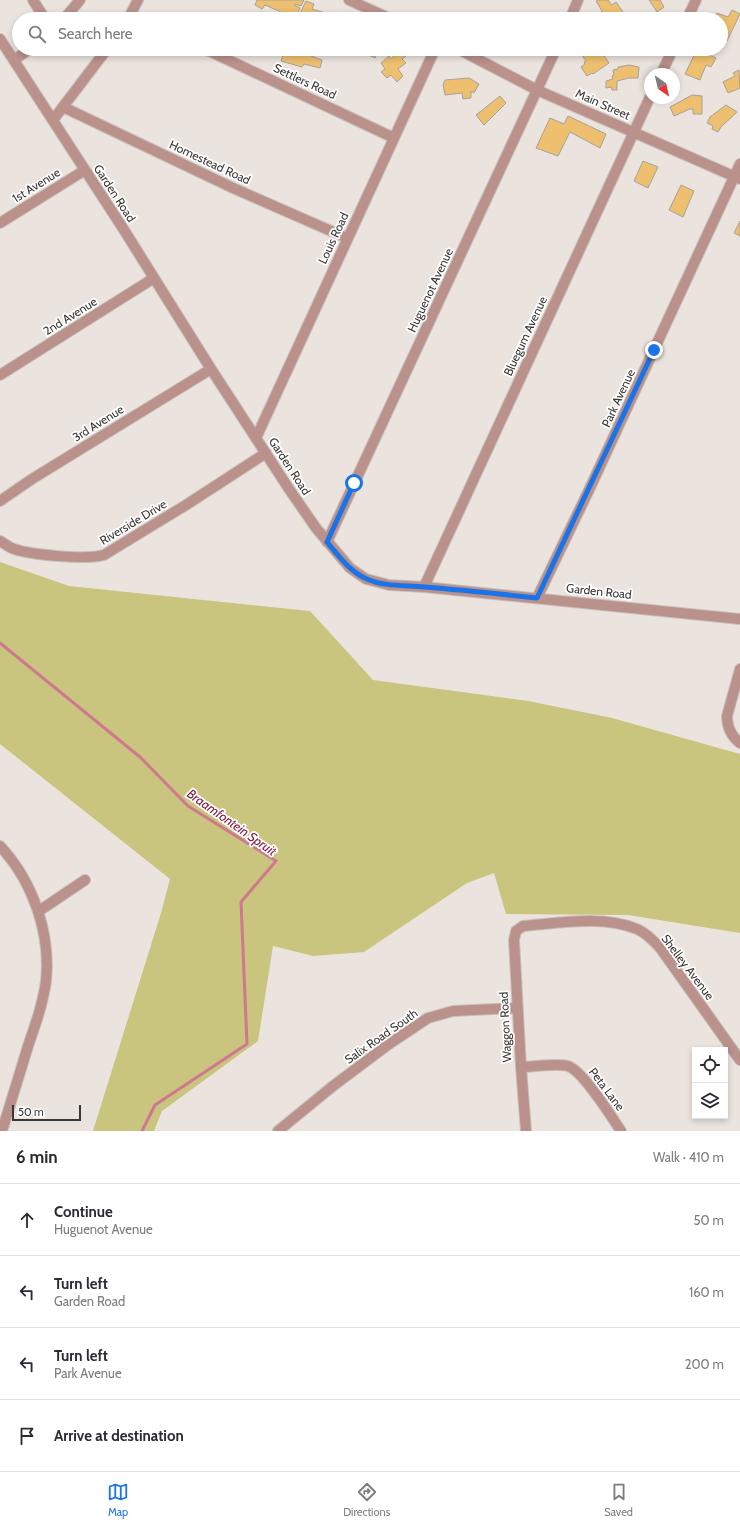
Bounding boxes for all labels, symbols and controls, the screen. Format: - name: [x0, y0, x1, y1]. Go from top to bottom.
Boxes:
- search box: [12, 12, 728, 56]
- icon: search: [26, 23, 48, 45]
- text: Search here: [58, 25, 133, 43]
- street label: Settlers Road: [271, 60, 339, 102]
- north arrow: [644, 68, 680, 104]
- street label: Main Street: [573, 85, 633, 123]
- street label: Homestead Road: [167, 137, 253, 187]
- street label: Garden Road: [91, 161, 139, 225]
- street label: 1st Avenue: [9, 164, 63, 206]
- street label: Louis Road: [315, 210, 351, 266]
- street label: Huguenot Avenue: [404, 246, 456, 334]
- street label: 2nd Avenue: [40, 294, 100, 338]
- street label: Bluegum Avenue: [500, 294, 550, 378]
- route end: [645, 341, 663, 359]
- street label: Park Avenue: [598, 367, 638, 429]
- street label: 3rd Avenue: [70, 401, 126, 445]
- street label: Garden Road: [266, 434, 314, 498]
- route start: [345, 474, 363, 492]
- street label: Riverside Drive: [97, 496, 169, 548]
- street label: Garden Road: [566, 580, 632, 602]
- water label: Braamfontein Spruit: [184, 785, 281, 859]
- street label: Shelley Avenue: [659, 931, 717, 1003]
- street label: Waggon Road: [496, 991, 514, 1063]
- street label: Salix Road South: [342, 1005, 420, 1067]
- map controls: [692, 1047, 728, 1119]
- button: locate: [692, 1047, 728, 1083]
- street label: Peta Lane: [586, 1065, 628, 1113]
- button: layers: [692, 1083, 728, 1119]
- scale bar: [12, 1103, 81, 1122]
- text: 50 m: [18, 1105, 44, 1119]
- text: 6 min: [16, 1147, 58, 1167]
- text: Walk · 410 m: [653, 1149, 724, 1165]
- text: Continue: [54, 1203, 113, 1221]
- icon: ahead: [16, 1209, 38, 1231]
- text: 50 m: [694, 1212, 724, 1228]
- text: Huguenot Avenue: [54, 1221, 153, 1237]
- text: Turn left: [54, 1275, 108, 1293]
- icon: left: [16, 1281, 38, 1303]
- text: 160 m: [689, 1284, 724, 1300]
- text: Garden Road: [54, 1293, 125, 1309]
- text: Turn left: [54, 1347, 108, 1365]
- icon: left: [16, 1353, 38, 1375]
- text: 200 m: [685, 1356, 724, 1372]
- text: Park Avenue: [54, 1365, 122, 1381]
- icon: arrive: [16, 1425, 38, 1447]
- text: Arrive at destination: [54, 1427, 184, 1445]
- tab: Map: [107, 1481, 129, 1519]
- tab: Directions: [343, 1481, 390, 1519]
- tab: Saved: [604, 1481, 633, 1519]

